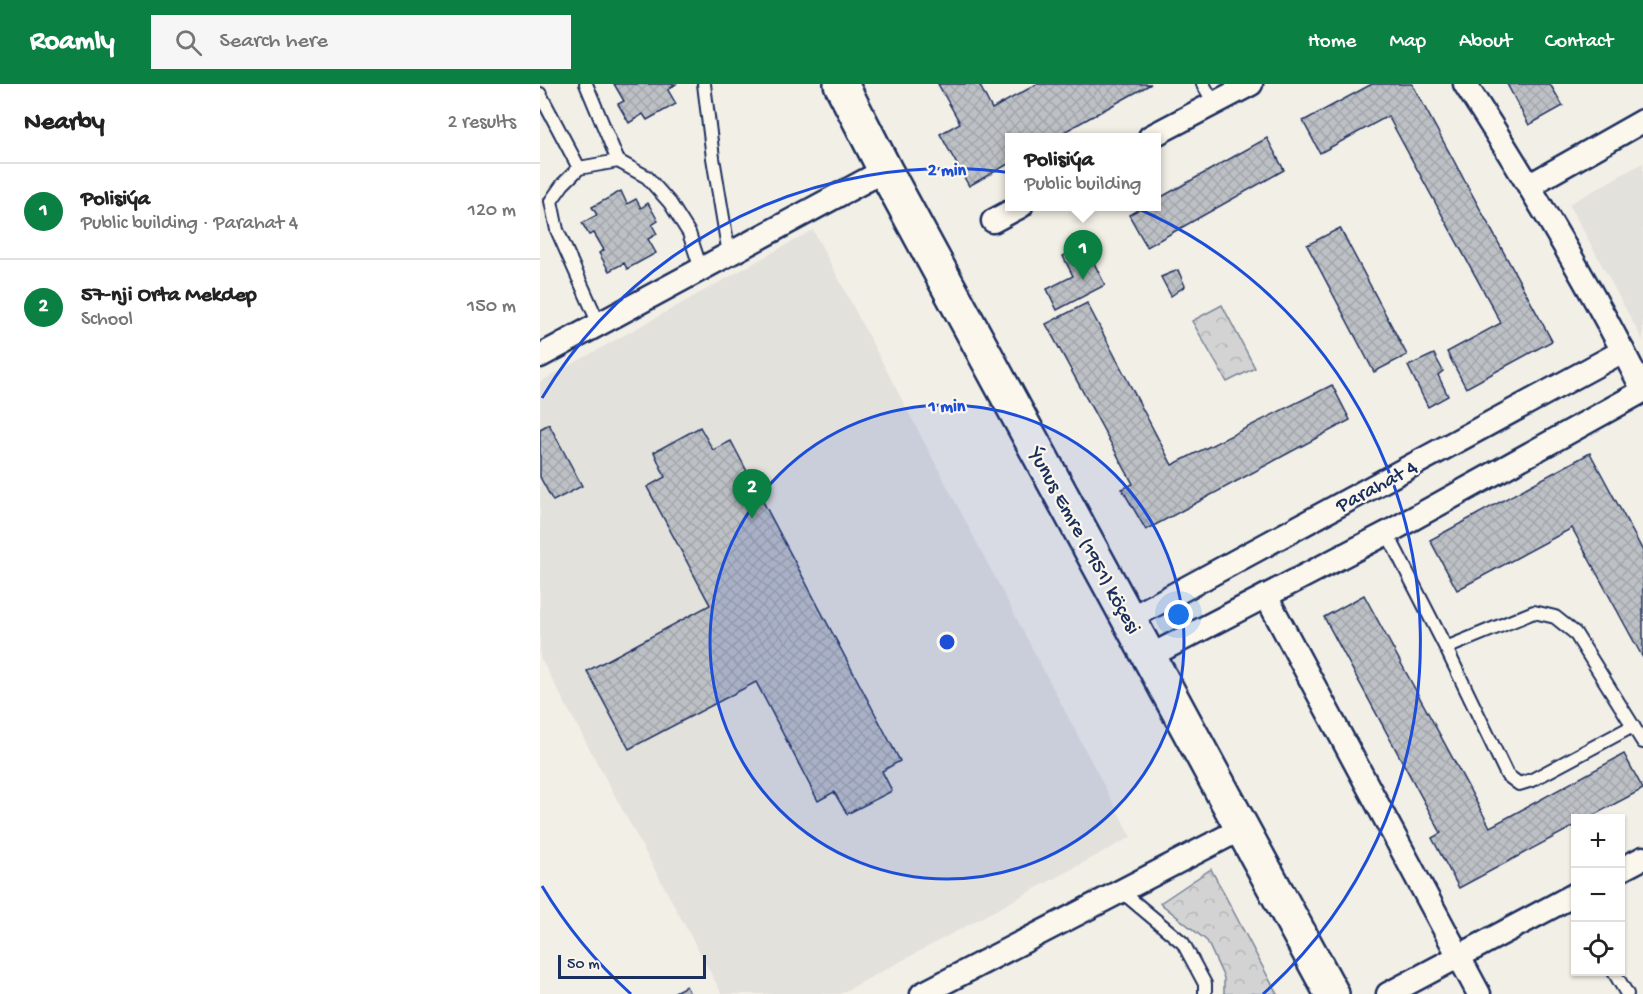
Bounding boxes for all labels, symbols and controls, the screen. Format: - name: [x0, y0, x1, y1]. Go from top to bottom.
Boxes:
- search box: [151, 15, 571, 69]
- text: Roamly: [30, 26, 115, 59]
- icon: search: [172, 26, 205, 59]
- text: Search here: [220, 29, 328, 55]
- text: Home: [1308, 30, 1356, 55]
- text: Map: [1389, 30, 1426, 55]
- text: About: [1459, 30, 1512, 55]
- text: Contact: [1545, 30, 1613, 55]
- text: Nearby: [24, 108, 105, 139]
- text: 2 results: [447, 112, 516, 135]
- popup: [1005, 133, 1161, 211]
- text: Polisiýa: [1025, 148, 1094, 174]
- text: 2 min: [928, 161, 967, 182]
- text: Public building: [1025, 174, 1141, 197]
- text: Polisiýa: [81, 187, 150, 213]
- text: 1: [39, 200, 48, 223]
- text: 120 m: [468, 200, 516, 223]
- text: Public building · Parahat 4: [81, 213, 298, 236]
- pin: 1: [1064, 230, 1102, 280]
- text: 57-nji Orta Mekdep: [81, 283, 257, 309]
- text: 2: [39, 296, 48, 319]
- text: 150 m: [467, 296, 516, 319]
- text: School: [81, 309, 133, 332]
- text: 1 min: [928, 397, 966, 418]
- street label: Ýunus Emre (1951) köçesi: [1020, 442, 1145, 639]
- street label: Parahat 4: [1332, 456, 1423, 520]
- pin: 2: [732, 470, 772, 519]
- your location: [1164, 600, 1193, 629]
- centre of rings: [937, 632, 957, 652]
- map controls: [1571, 814, 1625, 976]
- button: +: [1571, 814, 1625, 868]
- button: −: [1571, 868, 1625, 922]
- button: locate: [1571, 922, 1625, 976]
- scale bar: [558, 952, 706, 980]
- text: 50 m: [567, 956, 600, 975]

